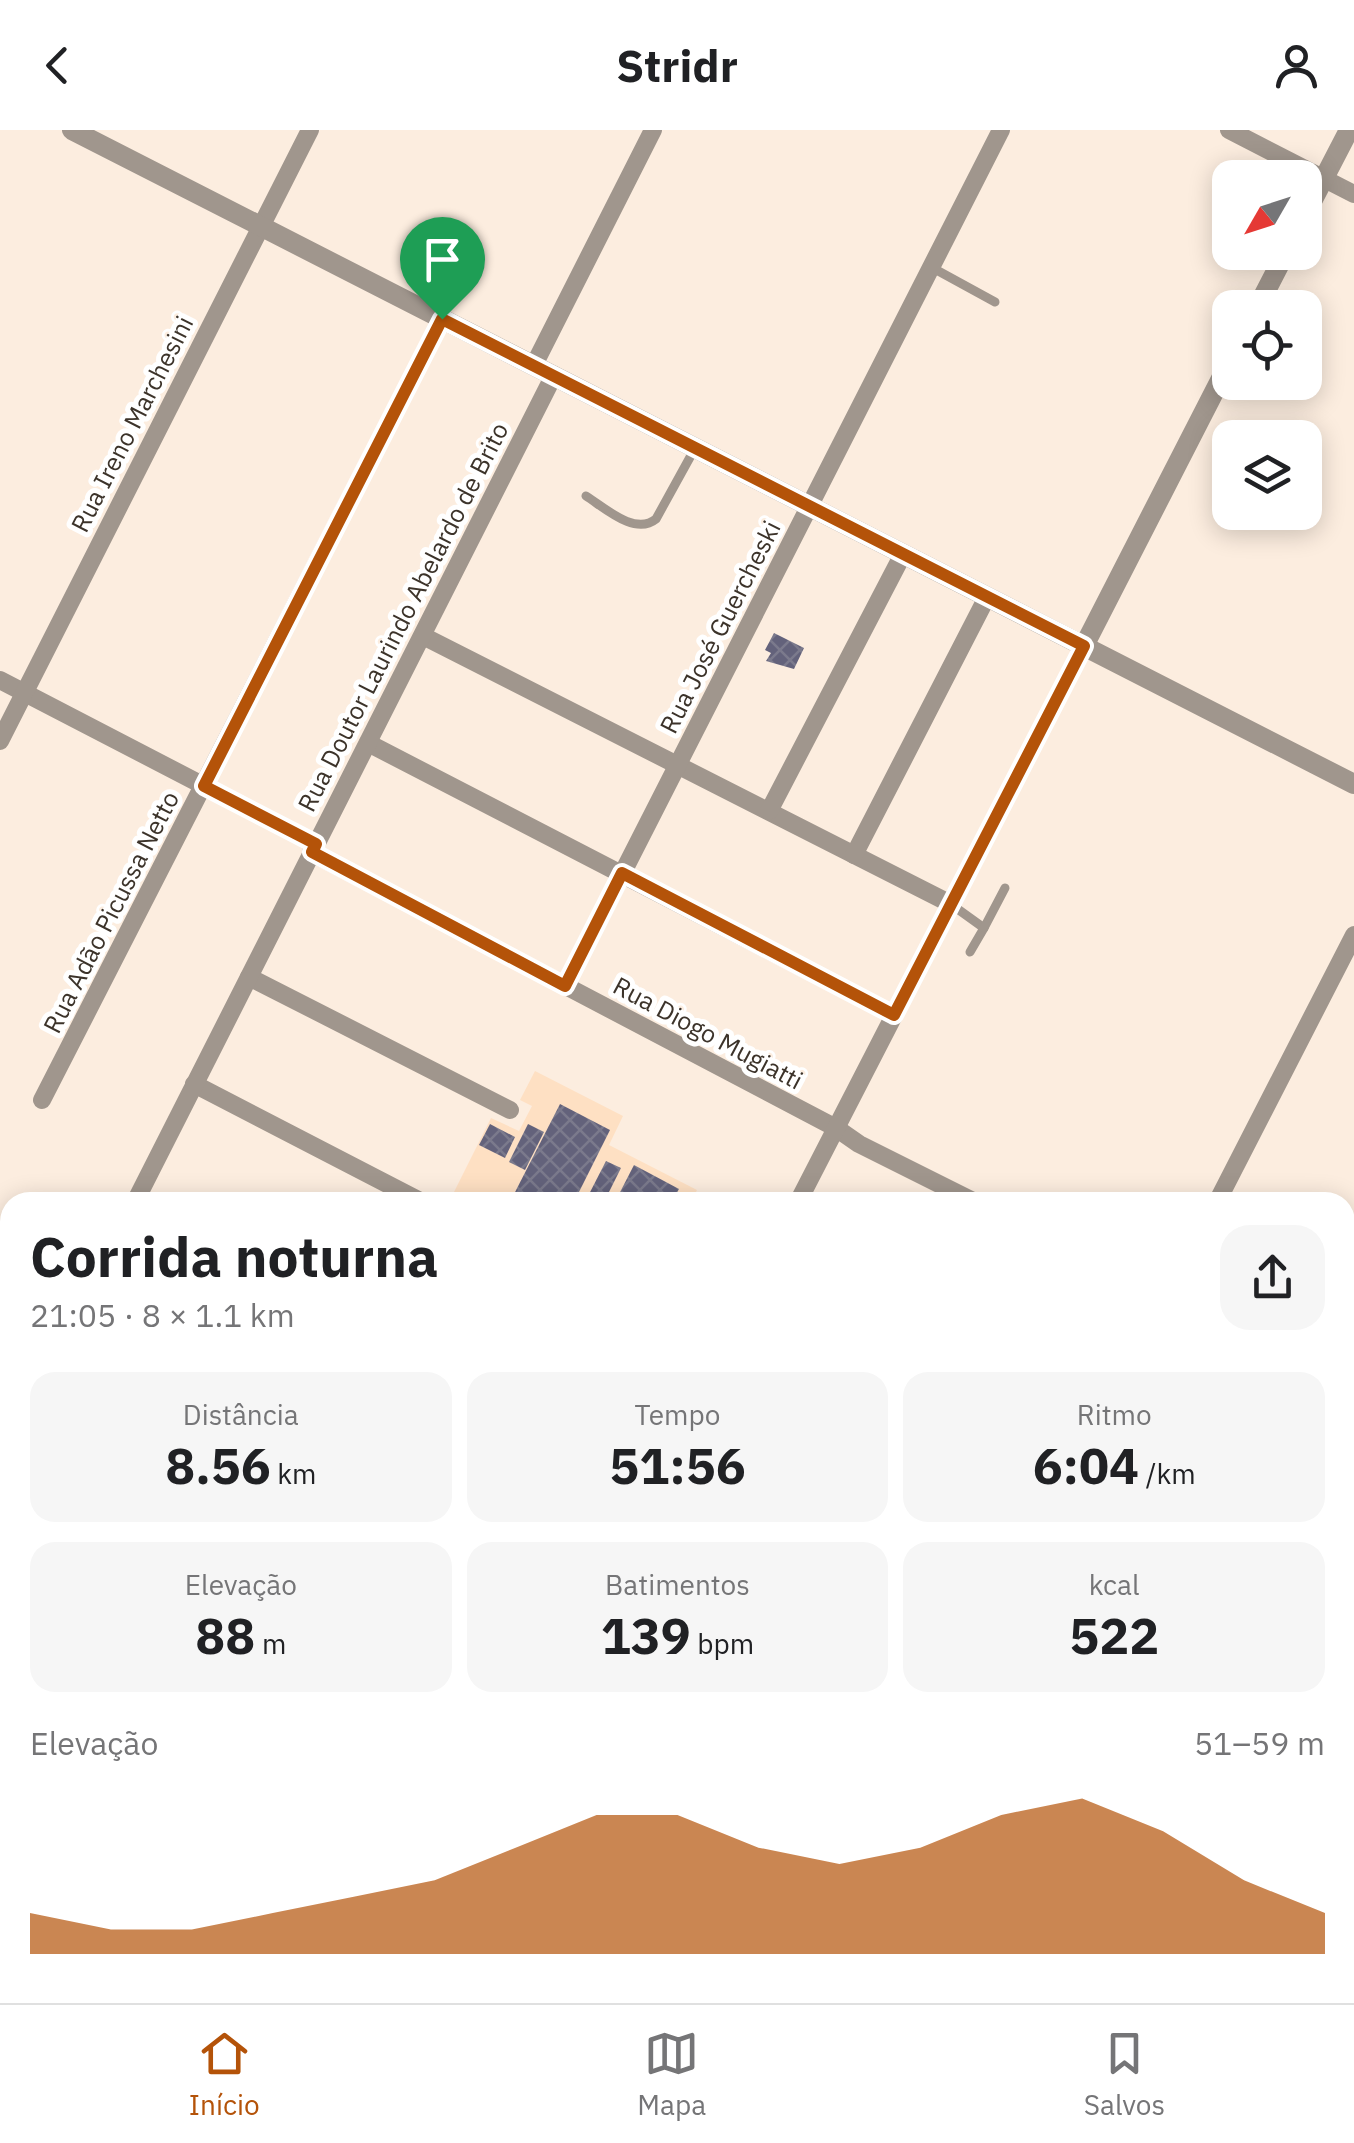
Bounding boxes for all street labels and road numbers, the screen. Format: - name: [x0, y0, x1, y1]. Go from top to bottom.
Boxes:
- street label: Rua Ireno Marchesini: [63, 310, 200, 537]
- street label: Rua Doutor Laurindo Abelardo de Brito: [290, 417, 515, 817]
- street label: Rua José Guercheski: [652, 515, 787, 739]
- street label: Rua Adão Picussa Netto: [35, 785, 186, 1038]
- street label: Rua Diogo Mugiatti: [608, 969, 809, 1096]

